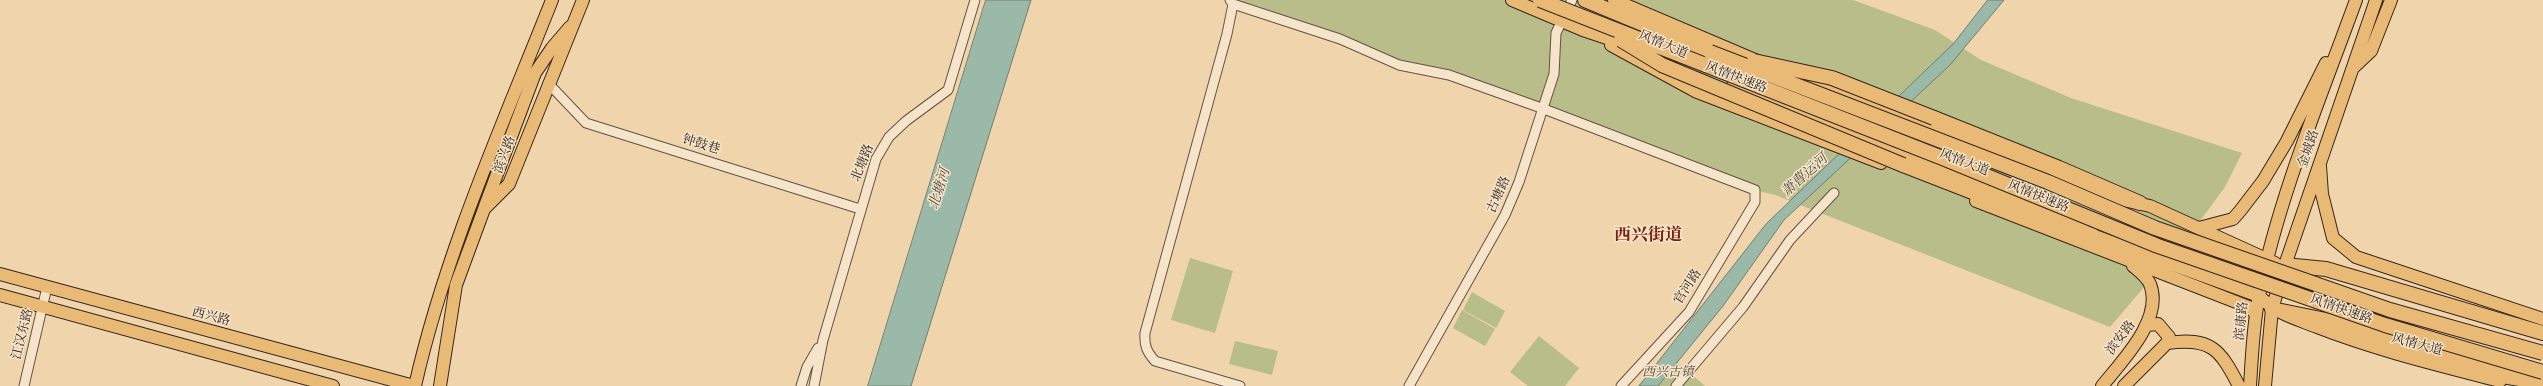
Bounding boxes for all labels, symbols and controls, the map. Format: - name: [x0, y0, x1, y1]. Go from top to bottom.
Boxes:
- street label: 风情大道: [1636, 28, 1690, 62]
- street label: 风情快速路: [1703, 59, 1769, 97]
- street label: 金城路: [2295, 128, 2323, 170]
- street label: 钟鼓巷: [680, 132, 722, 158]
- street label: 滨兴路: [491, 134, 519, 176]
- street label: 北塘路: [848, 142, 878, 184]
- street label: 风情大道: [1937, 146, 1991, 180]
- water label: 萧曹运河: [1779, 151, 1831, 201]
- water label: 北塘河: [926, 166, 954, 212]
- street label: 古塘路: [1484, 174, 1514, 216]
- street label: 风情快速路: [2005, 178, 2071, 216]
- district label: 西兴街道: [1614, 226, 1682, 246]
- street label: 官河路: [1671, 266, 1705, 308]
- street label: 风情快速路: [2308, 292, 2374, 328]
- street label: 滨康路: [2232, 301, 2252, 341]
- street label: 西兴路: [190, 304, 232, 330]
- street label: 江汉东路: [9, 307, 37, 361]
- street label: 滨安路: [2103, 318, 2139, 358]
- street label: 风情大道: [2390, 331, 2444, 359]
- park label: 西兴古镇: [1642, 365, 1694, 381]

